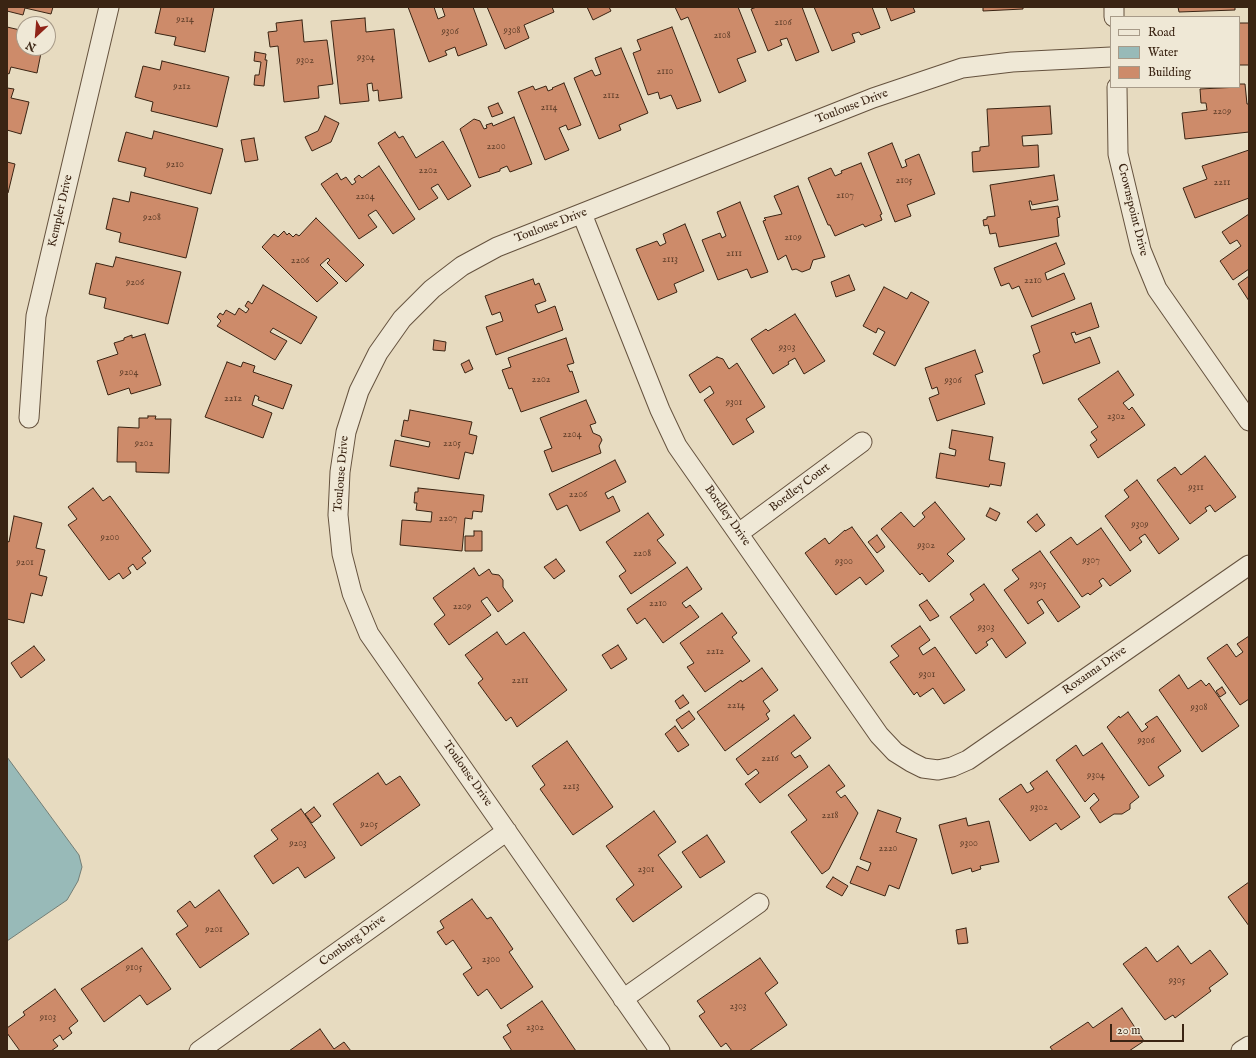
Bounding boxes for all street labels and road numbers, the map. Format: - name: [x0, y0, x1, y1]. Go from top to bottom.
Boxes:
- street label: Toulouse Drive: [814, 87, 890, 127]
- street label: Crownspoint Drive: [1114, 162, 1150, 258]
- street label: Kempler Drive: [46, 174, 76, 248]
- street label: Toulouse Drive: [513, 206, 589, 246]
- street label: Toulouse Drive: [331, 435, 353, 513]
- street label: Bordley Court: [767, 461, 833, 515]
- street label: Bordley Drive: [701, 483, 753, 549]
- street label: Roxanna Drive: [1060, 644, 1130, 698]
- street label: Toulouse Drive: [439, 739, 495, 809]
- street label: Comburg Drive: [317, 912, 389, 970]

